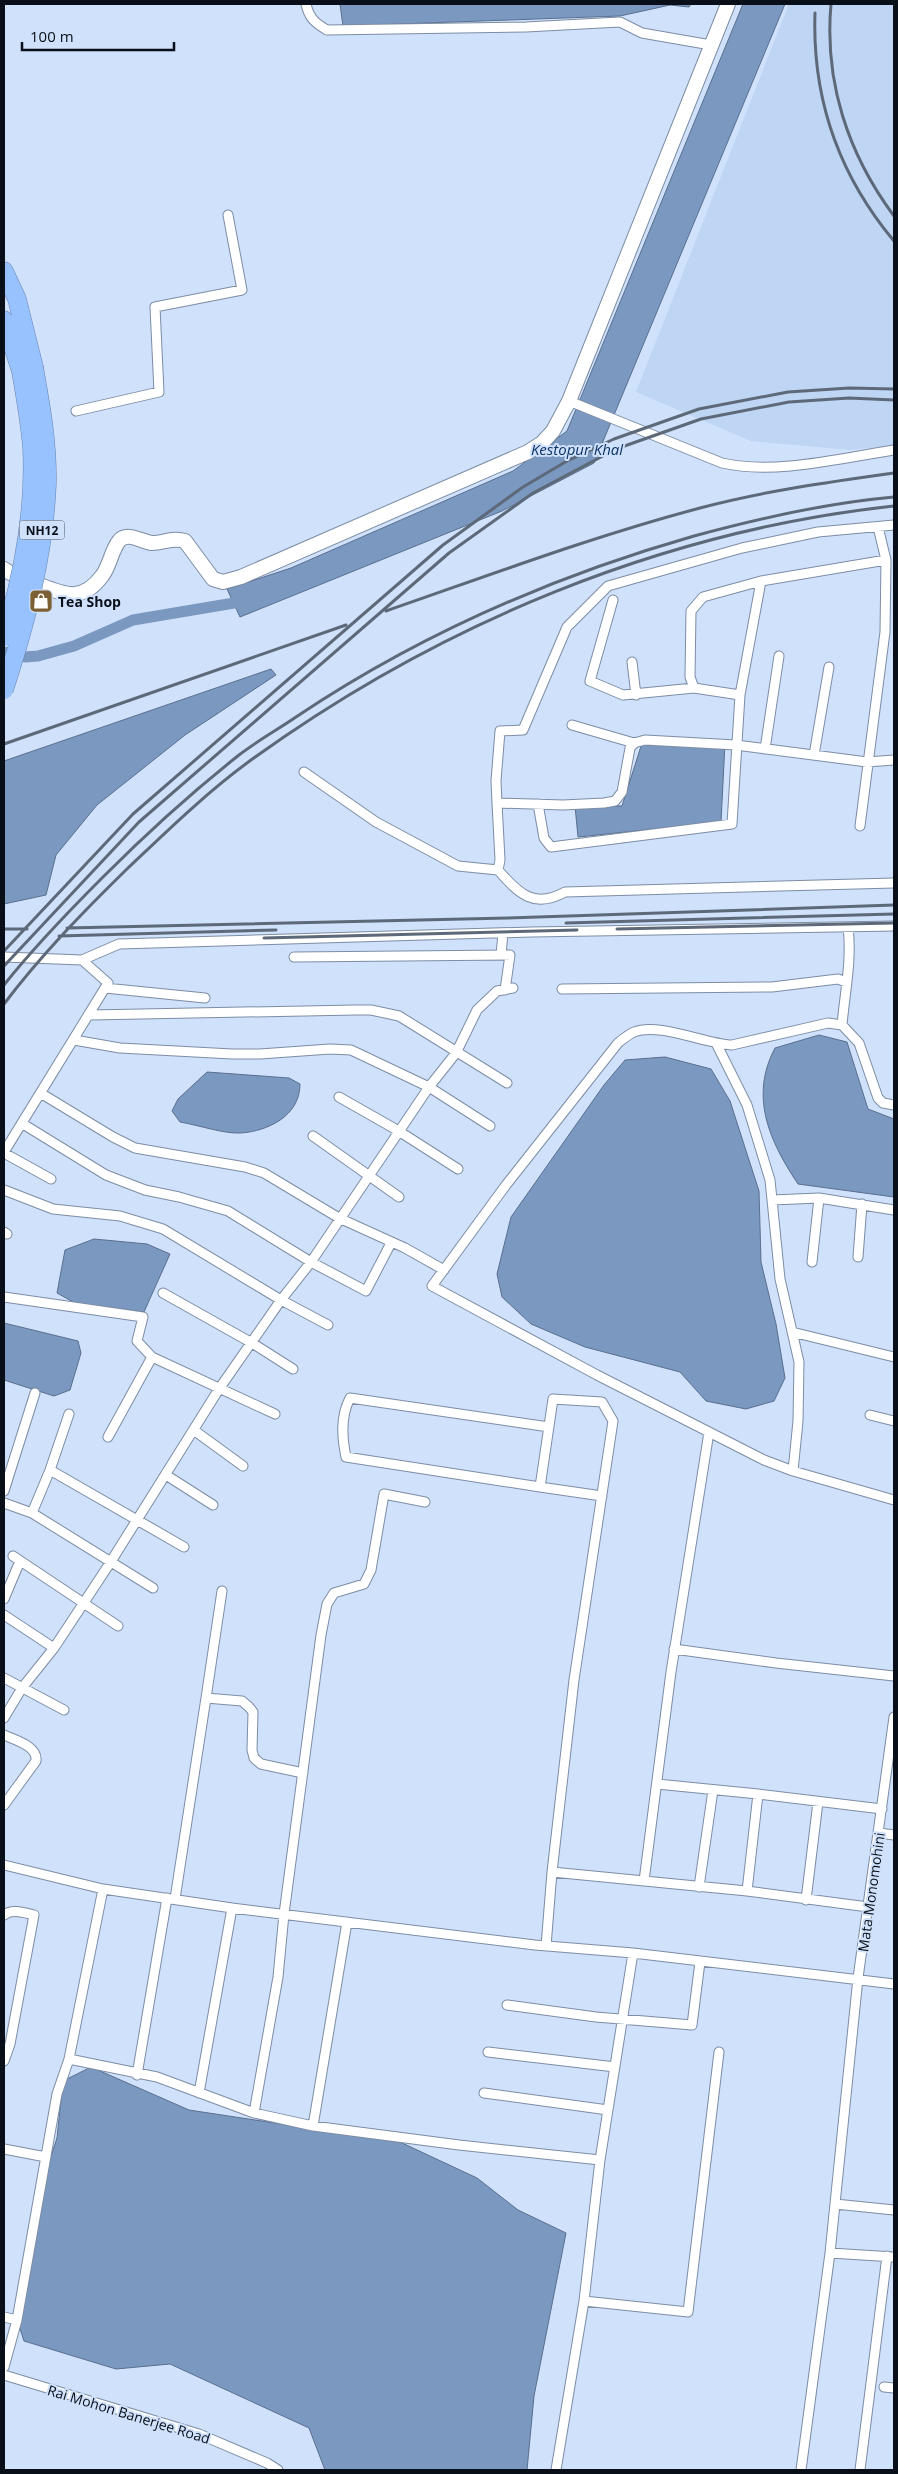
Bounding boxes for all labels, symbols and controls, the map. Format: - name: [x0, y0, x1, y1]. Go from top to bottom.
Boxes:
- scale bar: [22, 20, 175, 52]
- text: 100 m: [30, 26, 74, 46]
- water label: Kestopur Khal: [531, 439, 624, 459]
- road number: NH12: [20, 520, 64, 540]
- shop icon: Tea Shop: [28, 588, 54, 614]
- place label: Tea Shop: [58, 592, 121, 611]
- street label: Mata Monomohini: [853, 1831, 889, 1953]
- street label: Rai Mohon Banerjee Road: [45, 2380, 213, 2448]

